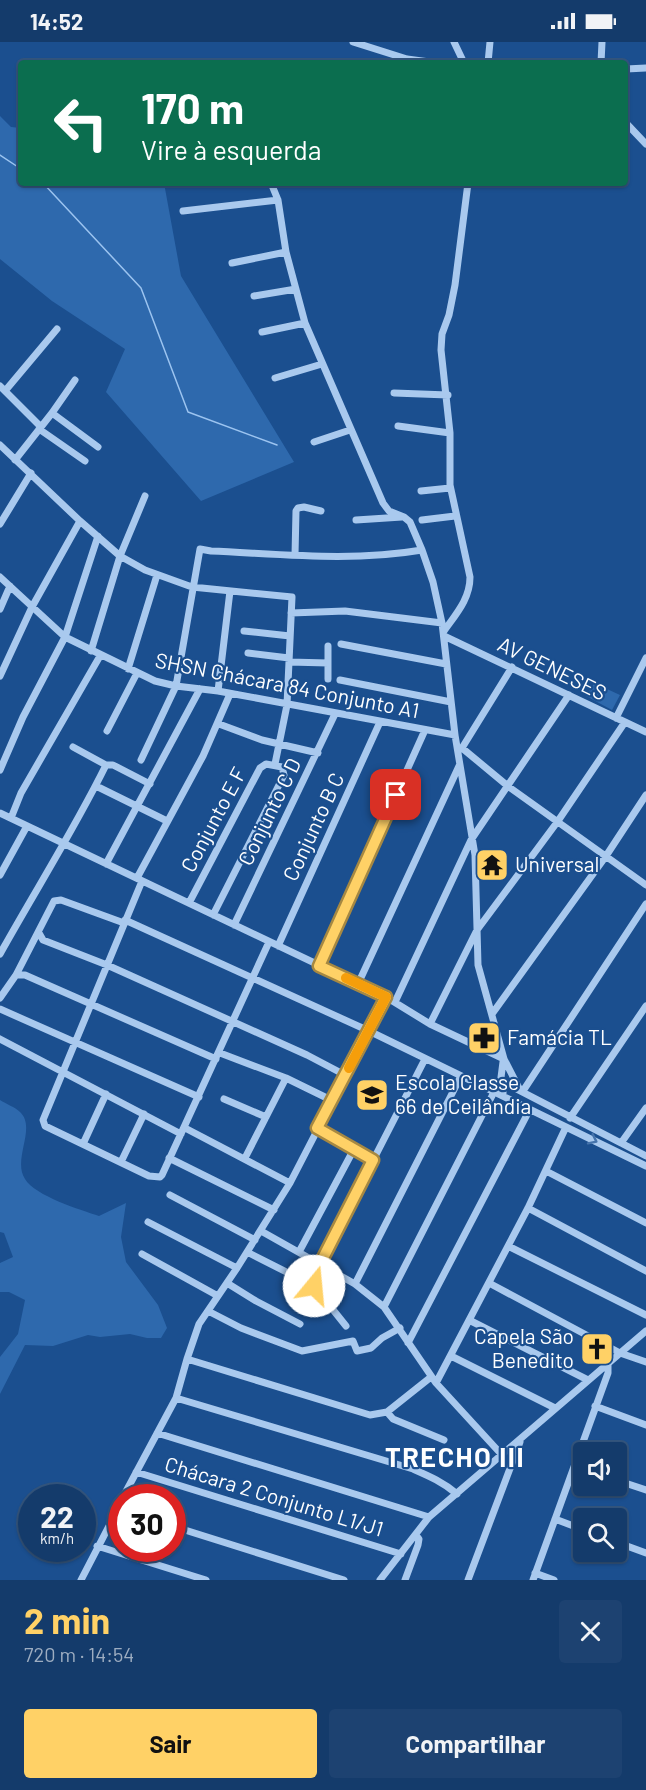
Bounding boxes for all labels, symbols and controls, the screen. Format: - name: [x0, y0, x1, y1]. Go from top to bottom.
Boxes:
- text: 14:52: [30, 8, 83, 34]
- text: 170 m: [141, 82, 244, 132]
- icon: left: [42, 84, 120, 162]
- text: Vire à esquerda: [141, 133, 322, 165]
- street label: AV GENESES: [494, 631, 611, 705]
- street label: SHSN Chácara 84 Conjunto A1: [153, 647, 421, 722]
- street label: Conjunto C D: [232, 754, 305, 869]
- street label: Conjunto E F: [175, 763, 251, 876]
- street label: Conjunto B C: [277, 768, 349, 884]
- pin: [370, 769, 421, 820]
- icon: arrive: [379, 778, 412, 811]
- temple icon: Universal: [474, 847, 510, 883]
- place label: Universal: [515, 851, 599, 876]
- pharmacy icon: Famácia TL: [466, 1020, 502, 1056]
- place label: Famácia TL: [507, 1024, 612, 1049]
- place label: Escola Classe 66 de Ceilândia: [395, 1069, 531, 1118]
- school or university icon: Escola Classe 66 de Ceilândia: [354, 1077, 390, 1113]
- one-way arrow: [586, 1132, 597, 1144]
- position arrow: [282, 1254, 346, 1318]
- place label: Capela São Benedito: [474, 1323, 574, 1372]
- church icon: Capela São Benedito: [579, 1331, 615, 1367]
- district label: TRECHO III: [385, 1440, 525, 1472]
- map controls: [573, 1442, 627, 1562]
- button: sound: [573, 1442, 627, 1496]
- street label: Chácara 2 Conjunto L1/J1: [162, 1450, 387, 1541]
- speed limit sign: 30: [108, 1484, 186, 1562]
- text: 22: [40, 1498, 74, 1534]
- button: search: [573, 1508, 627, 1562]
- text: km/h: [40, 1529, 74, 1547]
- text: 2 min: [24, 1598, 110, 1641]
- button: close: [559, 1600, 622, 1663]
- text: 720 m · 14:54: [24, 1642, 134, 1666]
- button: Sair: [24, 1709, 317, 1778]
- button: Compartilhar: [329, 1709, 622, 1778]

